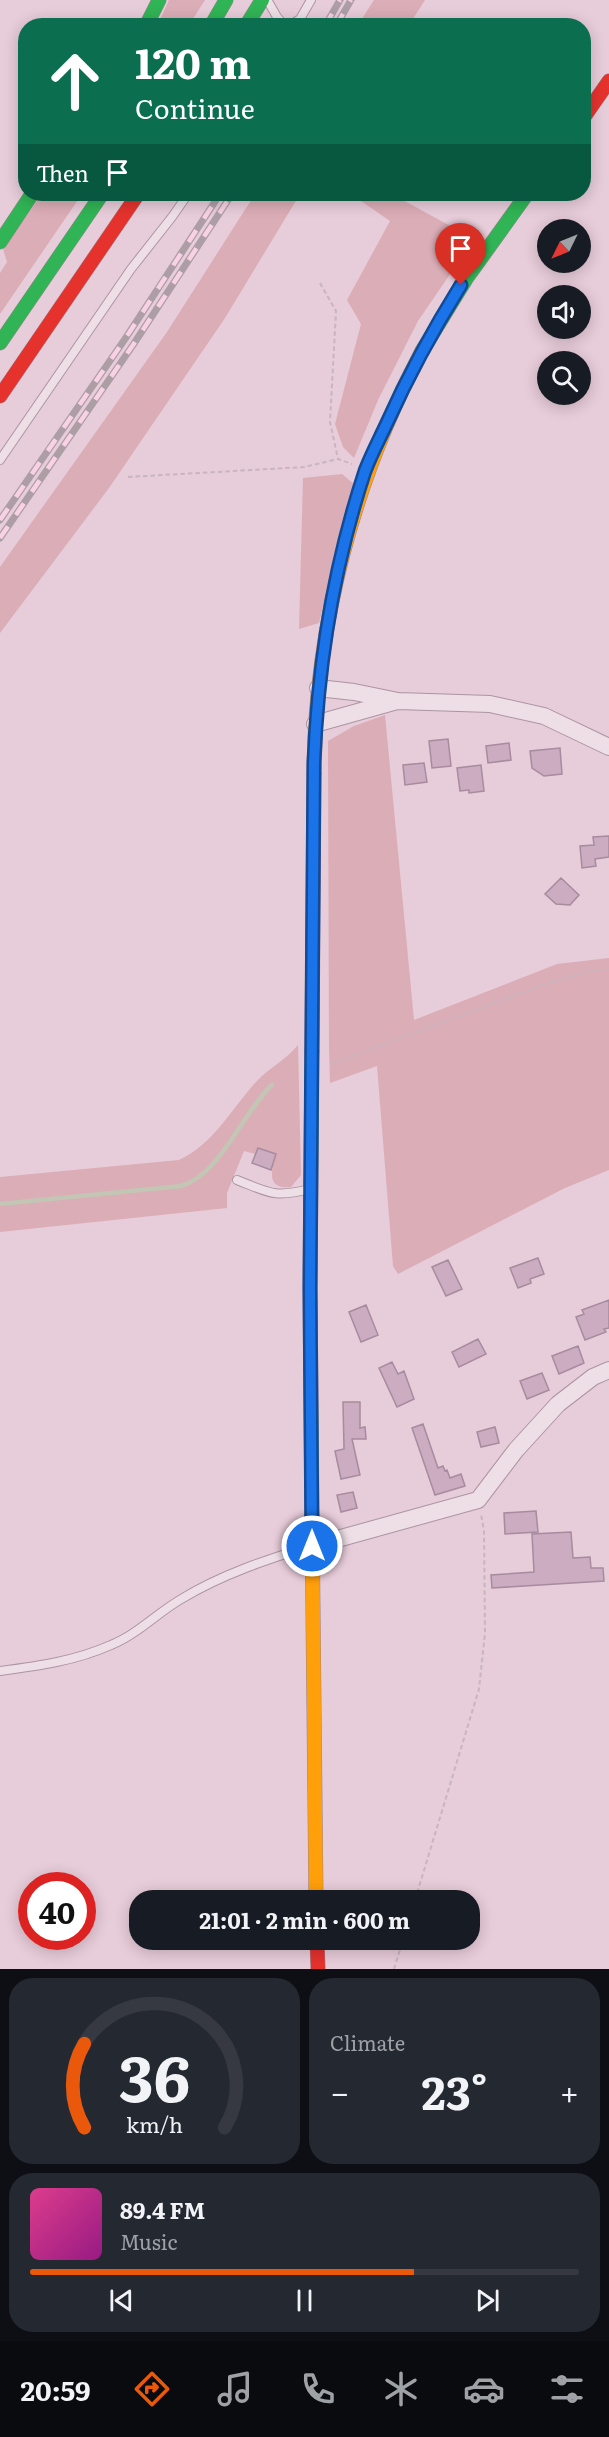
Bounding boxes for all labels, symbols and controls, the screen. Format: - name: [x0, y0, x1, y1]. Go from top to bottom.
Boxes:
- text: 120 m: [135, 30, 251, 92]
- icon: ahead: [36, 42, 114, 120]
- text: Continue: [135, 87, 255, 127]
- text: Then: [36, 156, 89, 189]
- icon: arrive: [101, 156, 134, 189]
- north arrow: [537, 219, 591, 273]
- map controls: [537, 219, 591, 405]
- pin: [435, 223, 486, 285]
- icon: arrive: [444, 232, 477, 265]
- button: sound: [537, 285, 591, 339]
- button: search: [537, 351, 591, 405]
- position arrow: [280, 1514, 344, 1578]
- speed limit sign: 40: [18, 1872, 96, 1950]
- text: 21:01 · 2 min · 600 m: [199, 1903, 410, 1936]
- text: Climate: [330, 2027, 405, 2057]
- text: 36: [119, 2029, 190, 2121]
- text: 23°: [421, 2057, 488, 2124]
- text: −: [330, 2066, 349, 2115]
- text: +: [560, 2066, 579, 2115]
- text: km/h: [126, 2108, 183, 2140]
- text: 89.4 FM: [120, 2193, 205, 2226]
- text: Music: [120, 2226, 177, 2256]
- icon: previous: [105, 2284, 138, 2317]
- icon: pause: [288, 2284, 321, 2317]
- icon: next: [471, 2284, 504, 2317]
- icon: directions: [131, 2368, 173, 2410]
- icon: music: [214, 2368, 256, 2410]
- icon: phone: [297, 2368, 339, 2410]
- icon: climate: [380, 2368, 422, 2410]
- icon: car: [463, 2368, 505, 2410]
- icon: filters: [546, 2368, 588, 2410]
- text: 20:59: [21, 2369, 90, 2409]

